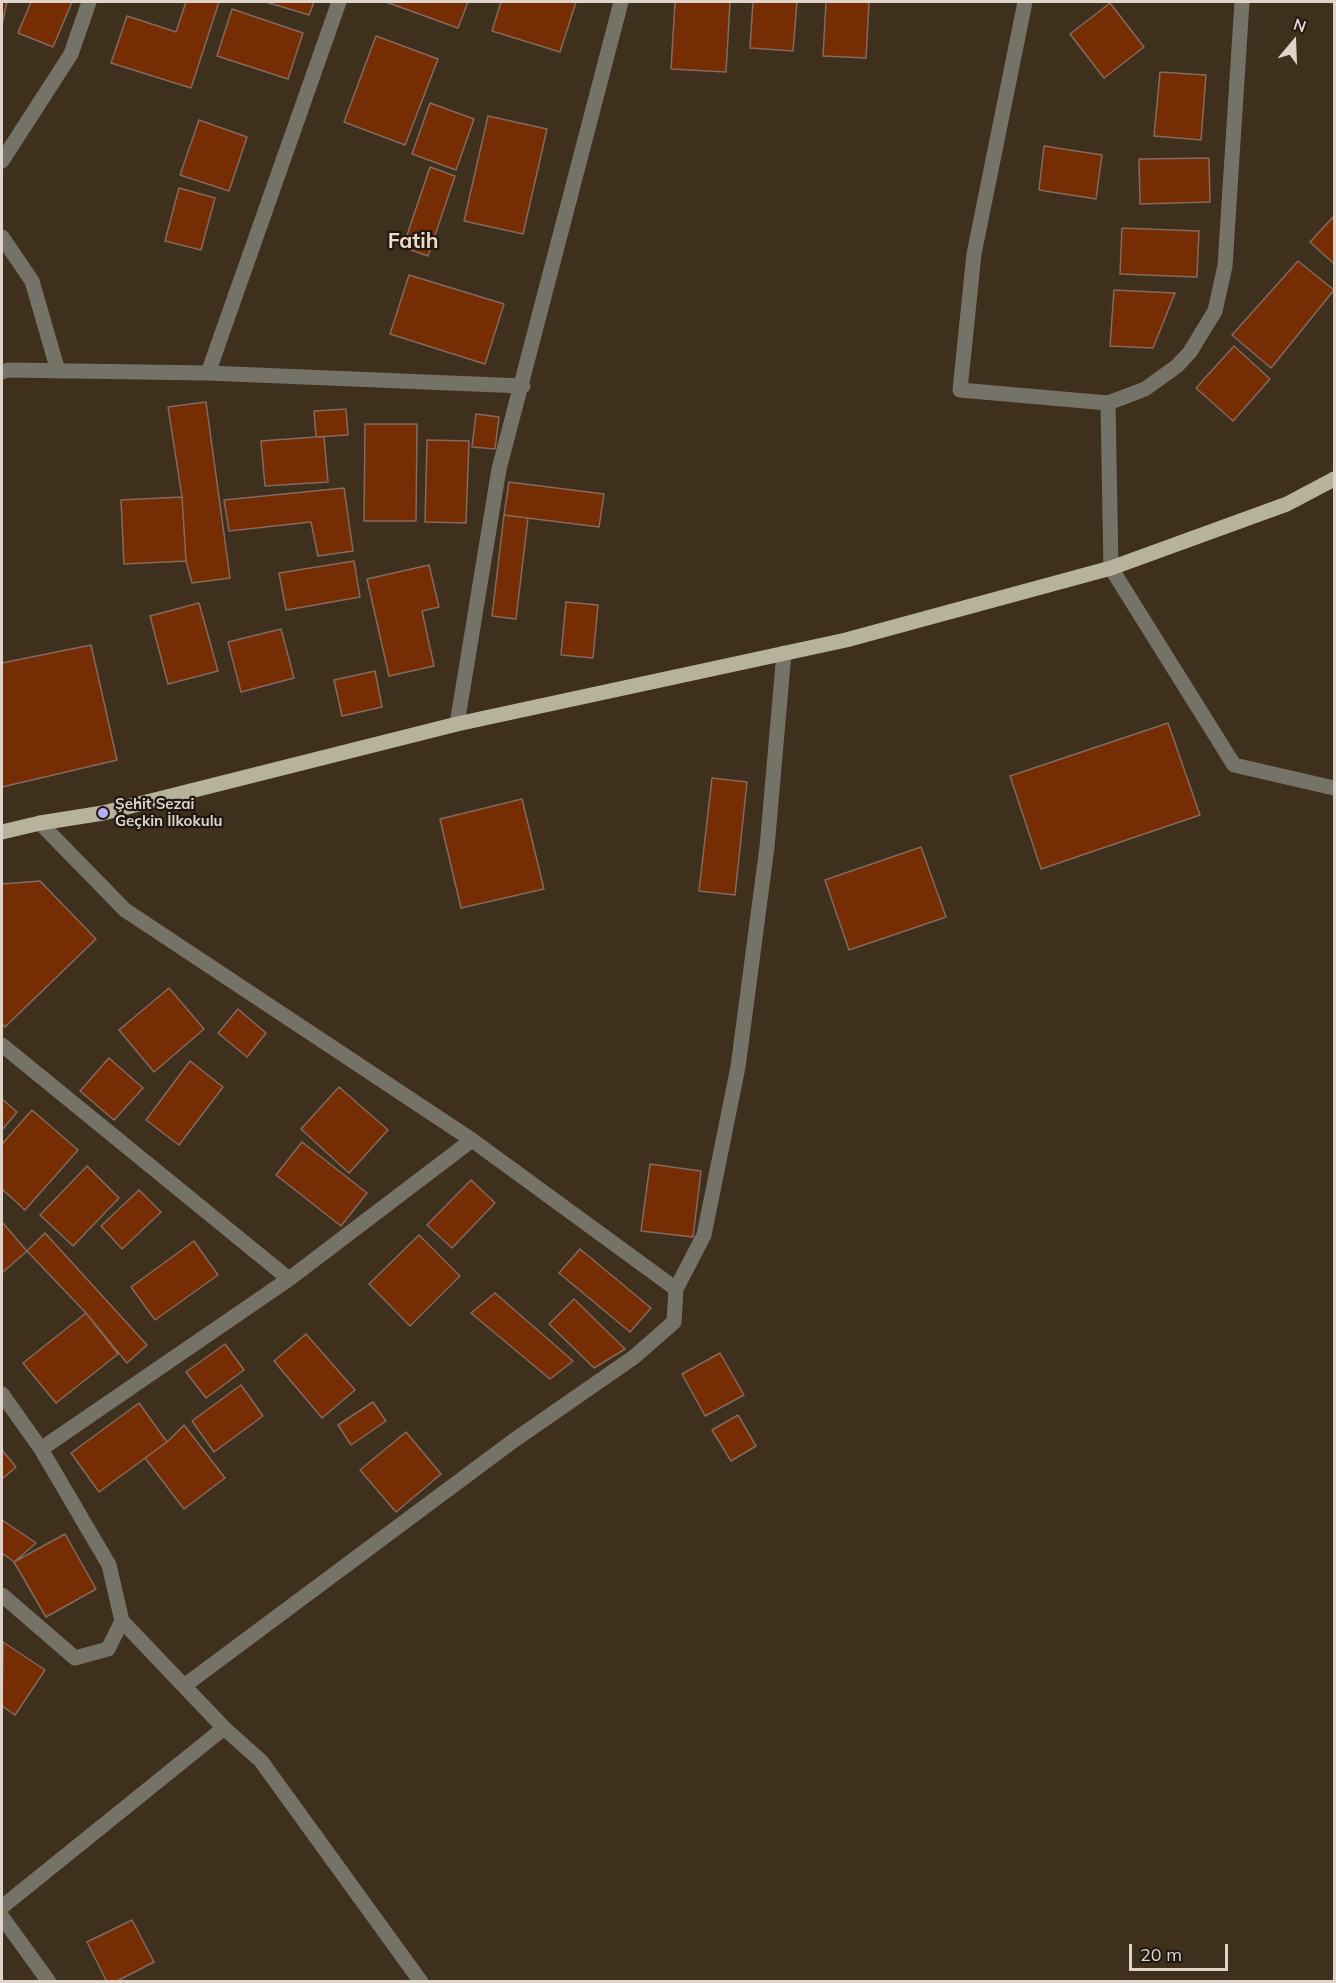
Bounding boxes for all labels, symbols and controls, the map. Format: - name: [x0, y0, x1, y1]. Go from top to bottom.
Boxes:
- north arrow: [1264, 12, 1324, 72]
- text: N: [1291, 14, 1309, 36]
- district label: Fatih: [388, 229, 438, 255]
- place label: Şehit Sezai Geçkin İlkokulu: [115, 795, 222, 830]
- marker: Şehit Sezai Geçkin İlkokulu: [96, 806, 110, 820]
- scale bar: [1132, 1932, 1231, 1970]
- text: 20 m: [1140, 1943, 1182, 1966]

